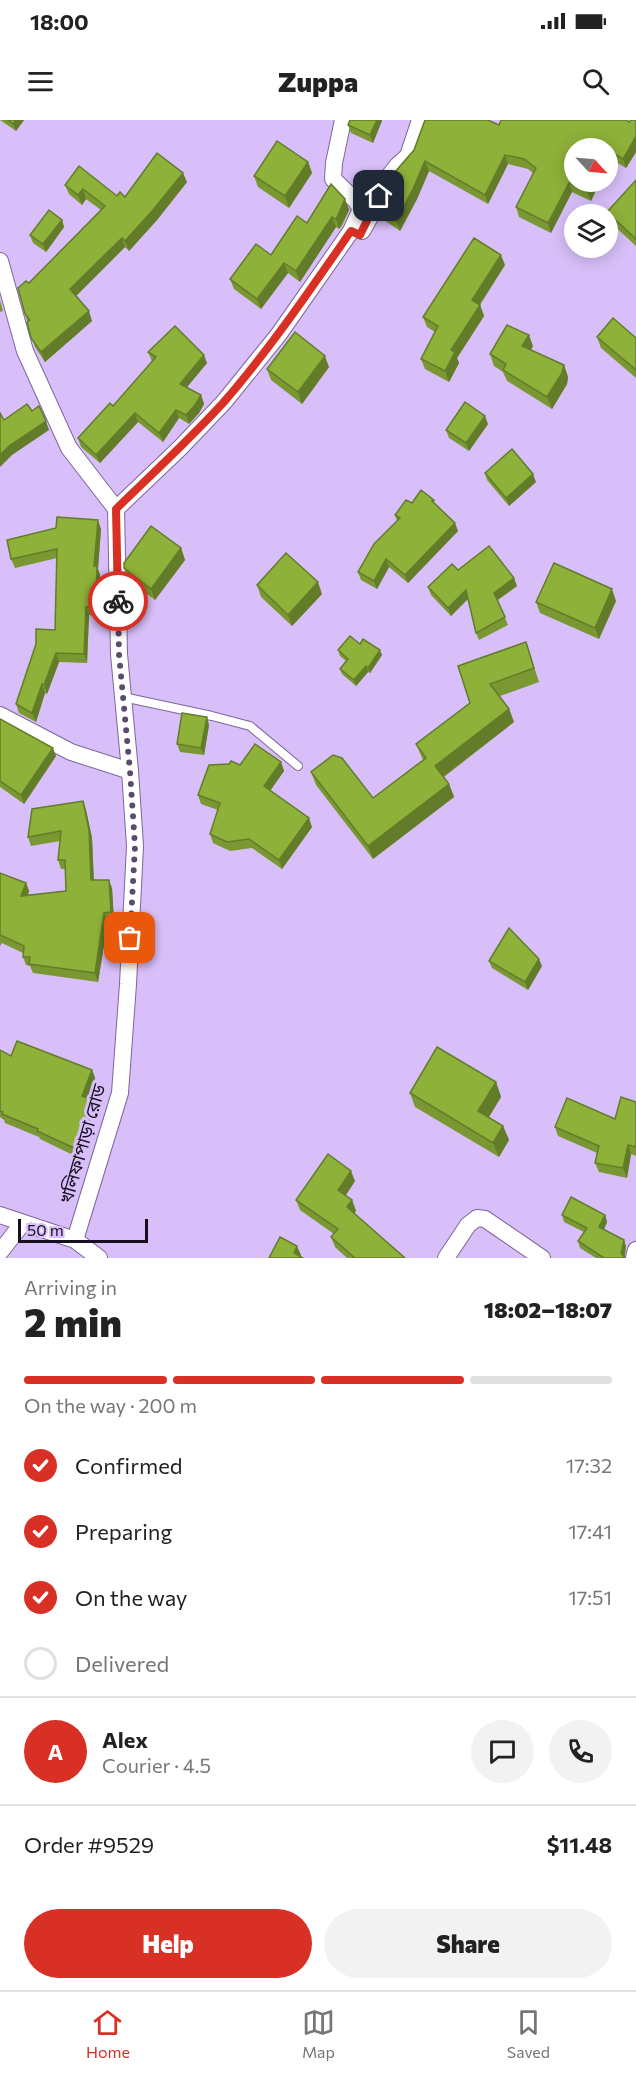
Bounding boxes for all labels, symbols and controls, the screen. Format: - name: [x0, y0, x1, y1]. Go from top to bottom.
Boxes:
- text: 18:00: [30, 8, 89, 35]
- icon: menu: [24, 65, 57, 98]
- text: Zuppa: [278, 65, 358, 98]
- icon: search: [579, 65, 612, 98]
- north arrow: [564, 138, 618, 192]
- map controls: [564, 138, 618, 258]
- pin: [353, 170, 404, 221]
- icon: home: [362, 179, 395, 212]
- button: layers: [564, 204, 618, 258]
- courier: [88, 571, 148, 631]
- icon: bike: [102, 585, 135, 618]
- pin: [104, 912, 155, 963]
- icon: bag: [113, 921, 146, 954]
- street label: খলিফাপাড়া রোড: [54, 1081, 110, 1206]
- scale bar: [18, 1216, 148, 1244]
- text: 50 m: [27, 1220, 64, 1239]
- text: Arriving in: [24, 1275, 117, 1299]
- text: 18:02–18:07: [484, 1296, 612, 1323]
- text: 2 min: [24, 1297, 122, 1345]
- text: On the way · 200 m: [24, 1393, 197, 1417]
- icon: check: [24, 1449, 57, 1482]
- text: Confirmed: [75, 1452, 182, 1479]
- text: 17:32: [566, 1453, 612, 1477]
- icon: check: [24, 1515, 57, 1548]
- text: Preparing: [75, 1518, 172, 1545]
- text: 17:41: [568, 1519, 612, 1543]
- icon: check: [24, 1581, 57, 1614]
- text: On the way: [75, 1584, 187, 1611]
- text: 17:51: [568, 1585, 612, 1609]
- text: Delivered: [75, 1650, 169, 1677]
- button: chat: [471, 1720, 534, 1783]
- button: phone: [549, 1720, 612, 1783]
- text: Alex: [102, 1726, 148, 1753]
- text: A: [48, 1738, 63, 1765]
- text: Courier · 4.5: [102, 1753, 211, 1777]
- text: Order #9529: [24, 1831, 154, 1858]
- text: $11.48: [547, 1831, 612, 1858]
- button: Help: [24, 1909, 312, 1978]
- button: Share: [324, 1909, 612, 1978]
- tab: Home: [86, 2006, 130, 2061]
- tab: Map: [302, 2006, 335, 2061]
- tab: Saved: [507, 2006, 550, 2061]

